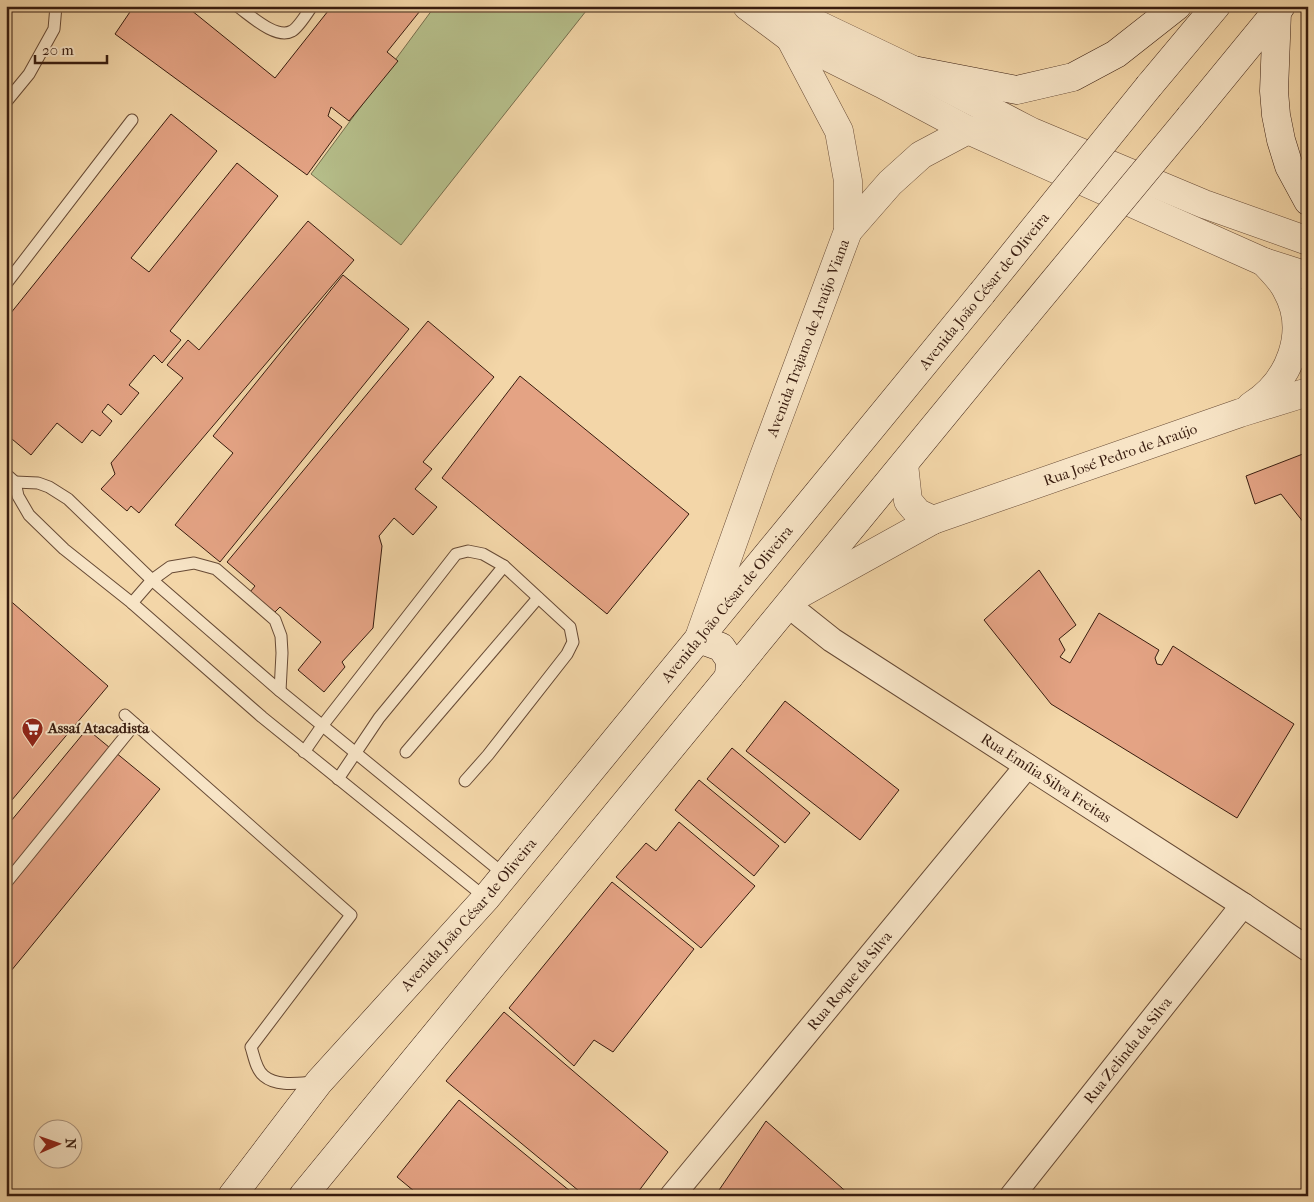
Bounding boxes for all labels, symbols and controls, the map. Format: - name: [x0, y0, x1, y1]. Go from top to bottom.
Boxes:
- scale bar: [35, 32, 108, 64]
- text: 20 m: [42, 41, 74, 59]
- street label: Avenida João César de Oliveira: [914, 208, 1054, 374]
- street label: Avenida Trajano de Araújo Viana: [763, 236, 854, 440]
- street label: Rua José Pedro de Araújo: [1041, 420, 1200, 490]
- street label: Avenida João César de Oliveira: [657, 521, 797, 687]
- supermarket icon: Assaí Atacadista: [20, 716, 44, 747]
- place label: Assaí Atacadista: [47, 719, 150, 737]
- street label: Rua Emília Silva Freitas: [977, 729, 1115, 827]
- street label: Avenida João César de Oliveira: [396, 834, 541, 996]
- street label: Rua Roque da Silva: [803, 927, 896, 1034]
- street label: Rua Zelinda da Silva: [1080, 993, 1176, 1107]
- north arrow: [32, 1120, 82, 1170]
- text: N: [62, 1138, 79, 1150]

